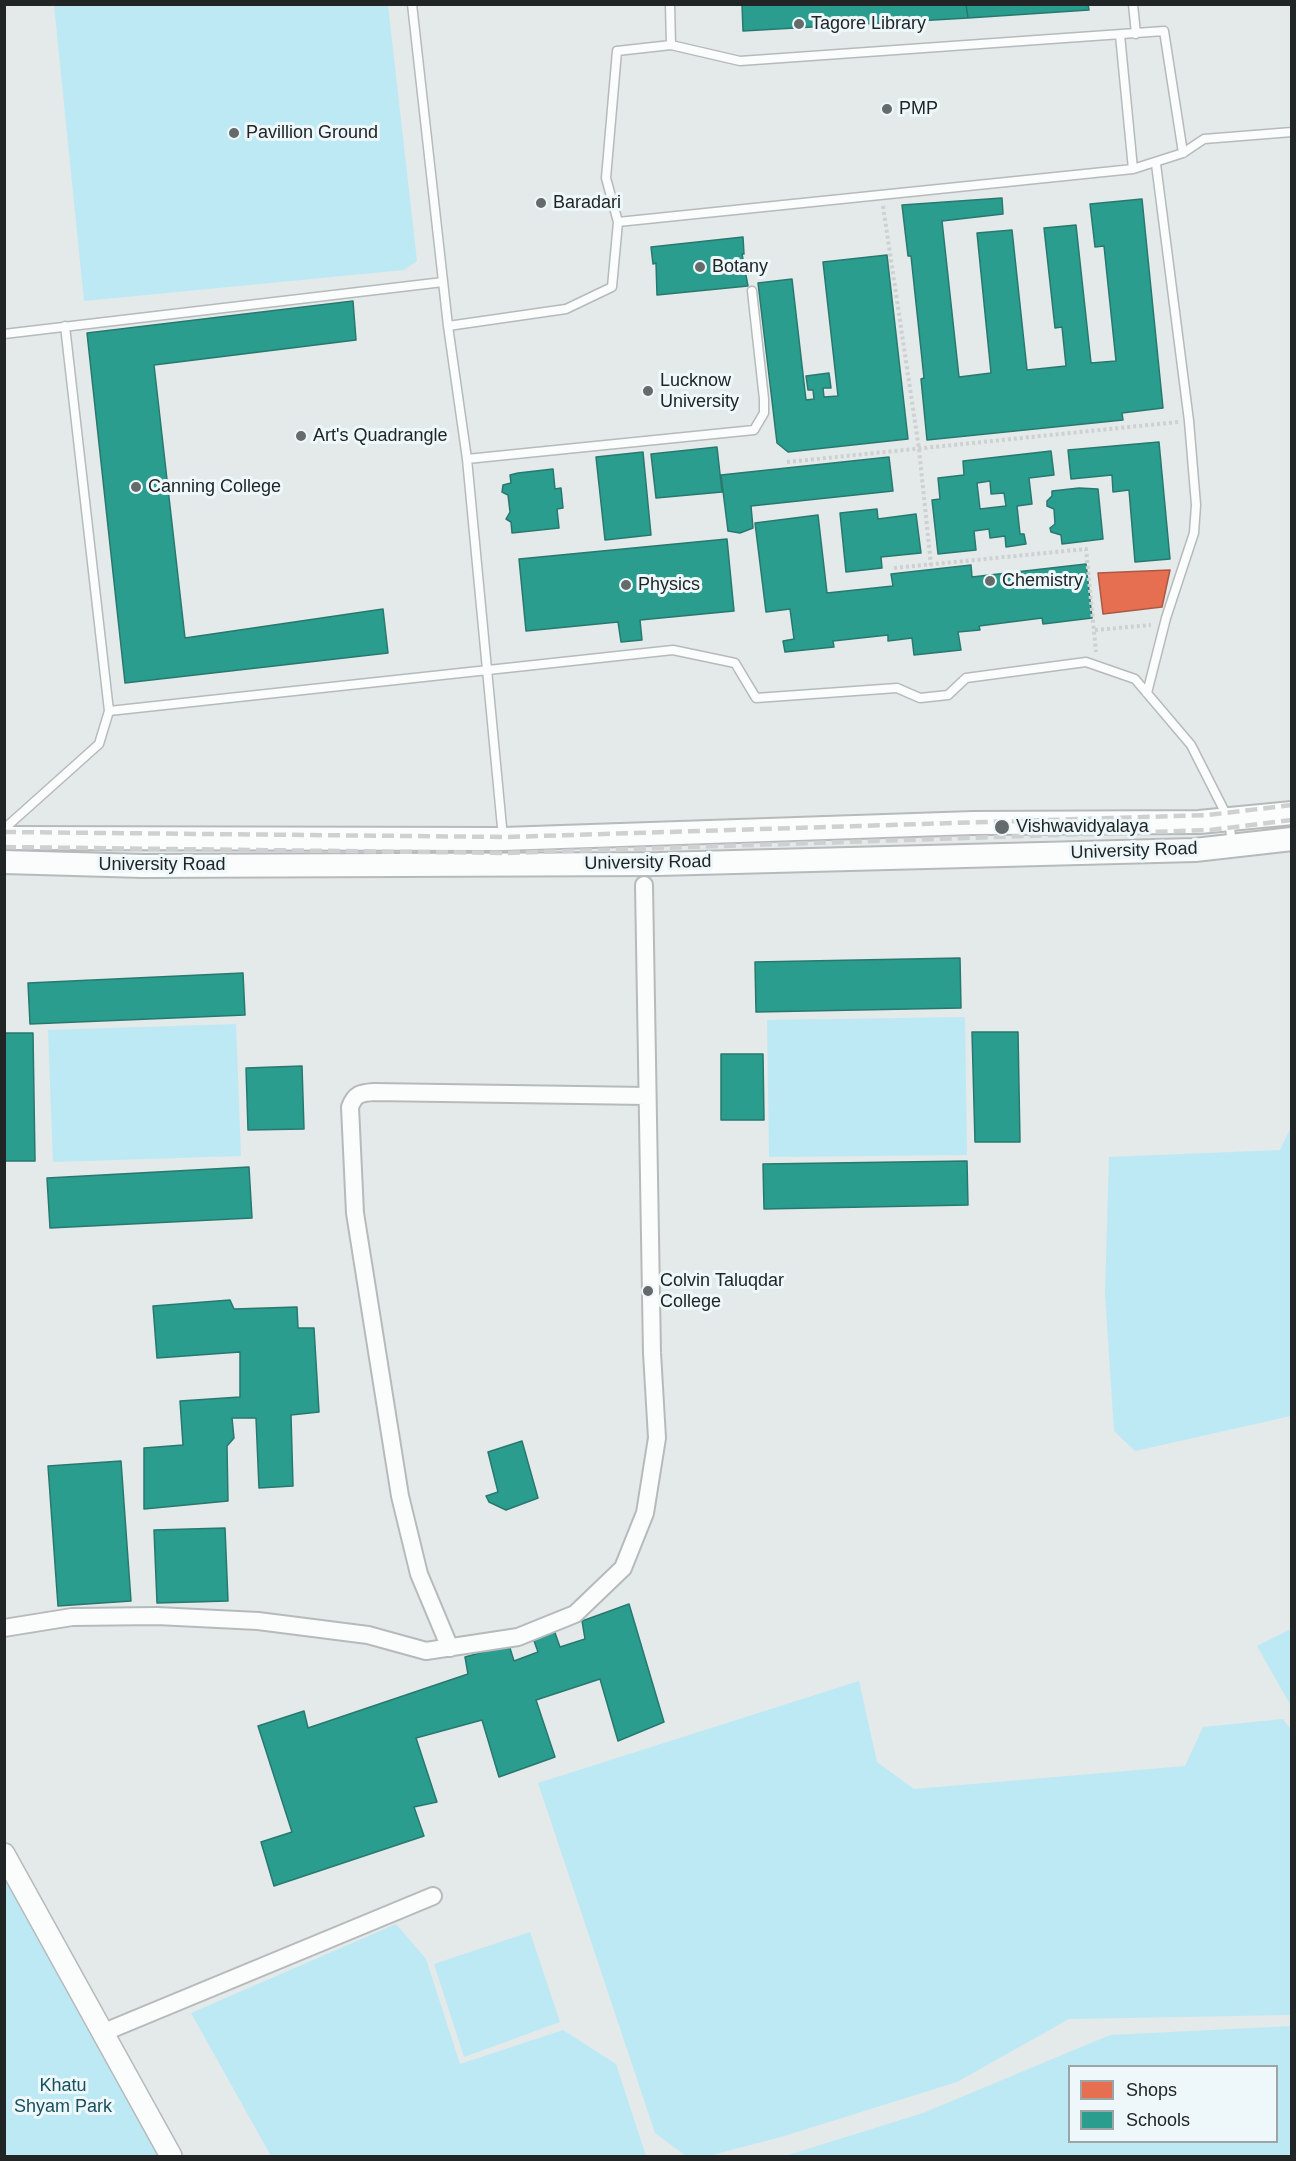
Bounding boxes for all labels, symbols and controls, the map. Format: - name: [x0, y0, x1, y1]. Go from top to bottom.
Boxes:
- place label: Tagore Library: [811, 13, 926, 35]
- marker: Tagore Library: [792, 17, 806, 31]
- place label: PMP: [899, 98, 938, 120]
- marker: PMP: [880, 102, 894, 116]
- place label: Pavillion Ground: [246, 122, 378, 144]
- marker: Pavillion Ground: [227, 126, 241, 140]
- place label: Baradari: [553, 192, 621, 214]
- marker: Baradari: [534, 196, 548, 210]
- place label: Botany: [712, 256, 768, 278]
- marker: Botany: [693, 260, 707, 274]
- place label: Lucknow University: [660, 370, 739, 412]
- marker: Lucknow University: [641, 384, 655, 398]
- place label: Art's Quadrangle: [313, 425, 448, 447]
- marker: Art's Quadrangle: [294, 429, 308, 443]
- place label: Canning College: [148, 476, 281, 498]
- marker: Canning College: [129, 480, 143, 494]
- place label: Chemistry: [1002, 570, 1083, 592]
- place label: Physics: [638, 574, 700, 596]
- marker: Chemistry: [983, 574, 997, 588]
- marker: Physics: [619, 578, 633, 592]
- place label: Vishwavidyalaya: [1016, 816, 1149, 838]
- marker: Vishwavidyalaya: [993, 818, 1011, 836]
- street label: University Road: [1070, 838, 1198, 864]
- street label: University Road: [584, 851, 712, 875]
- street label: University Road: [98, 854, 226, 876]
- place label: Colvin Taluqdar College: [660, 1270, 784, 1312]
- marker: Colvin Taluqdar College: [641, 1284, 655, 1298]
- legend: [1068, 2065, 1278, 2143]
- park label: Khatu Shyam Park: [14, 2075, 112, 2118]
- text: Shops: [1126, 2080, 1177, 2100]
- text: Schools: [1126, 2110, 1190, 2130]

